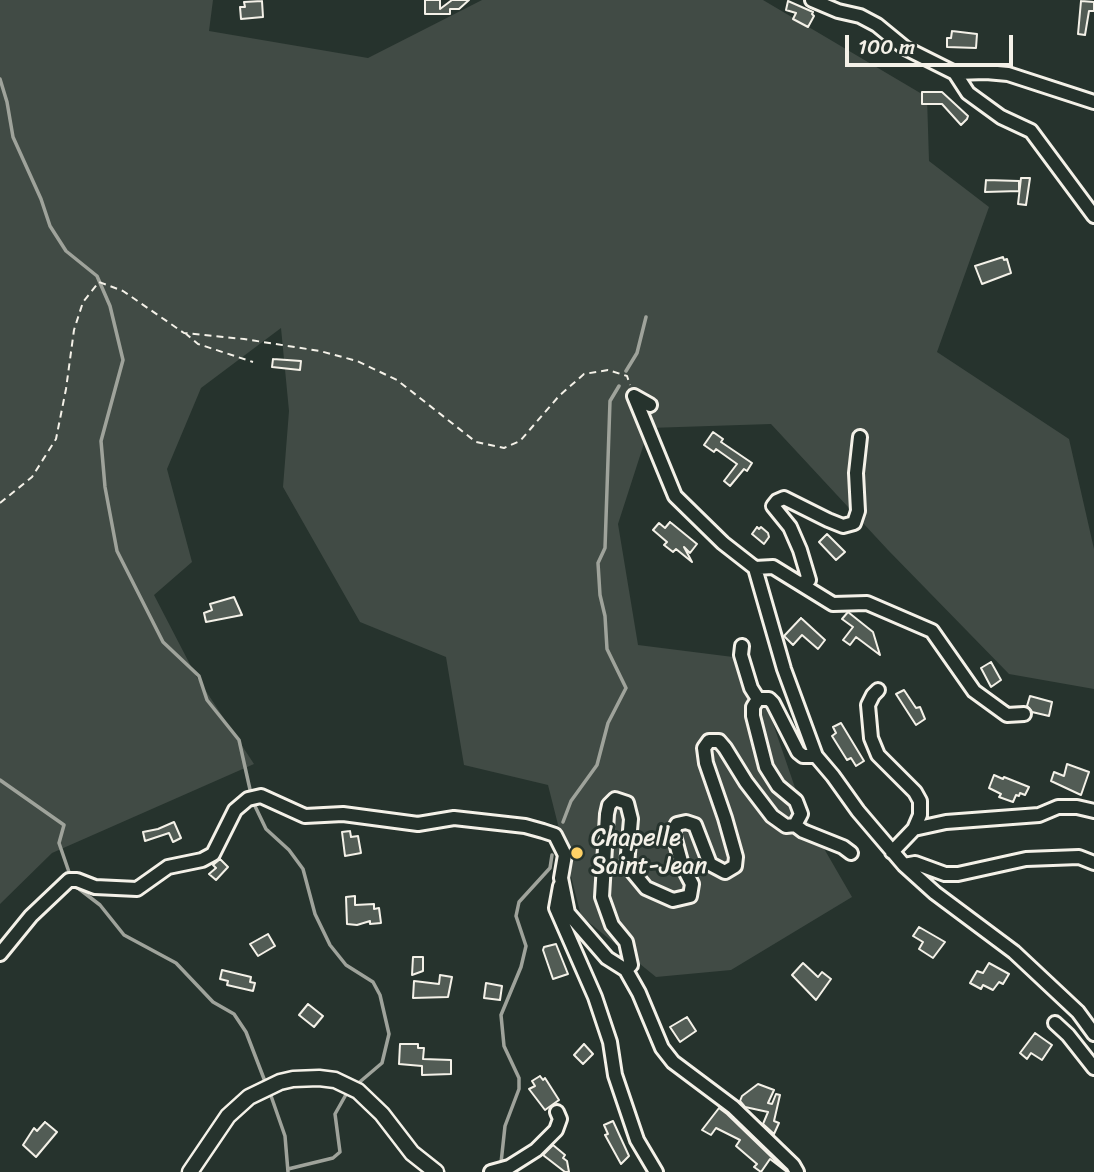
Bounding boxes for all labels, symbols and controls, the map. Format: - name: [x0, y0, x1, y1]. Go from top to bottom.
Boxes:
- scale bar: [849, 21, 1017, 65]
- text: 100 m: [858, 28, 915, 66]
- place label: Chapelle Saint-Jean: [591, 825, 707, 881]
- marker: Chapelle Saint-Jean: [569, 845, 585, 861]

